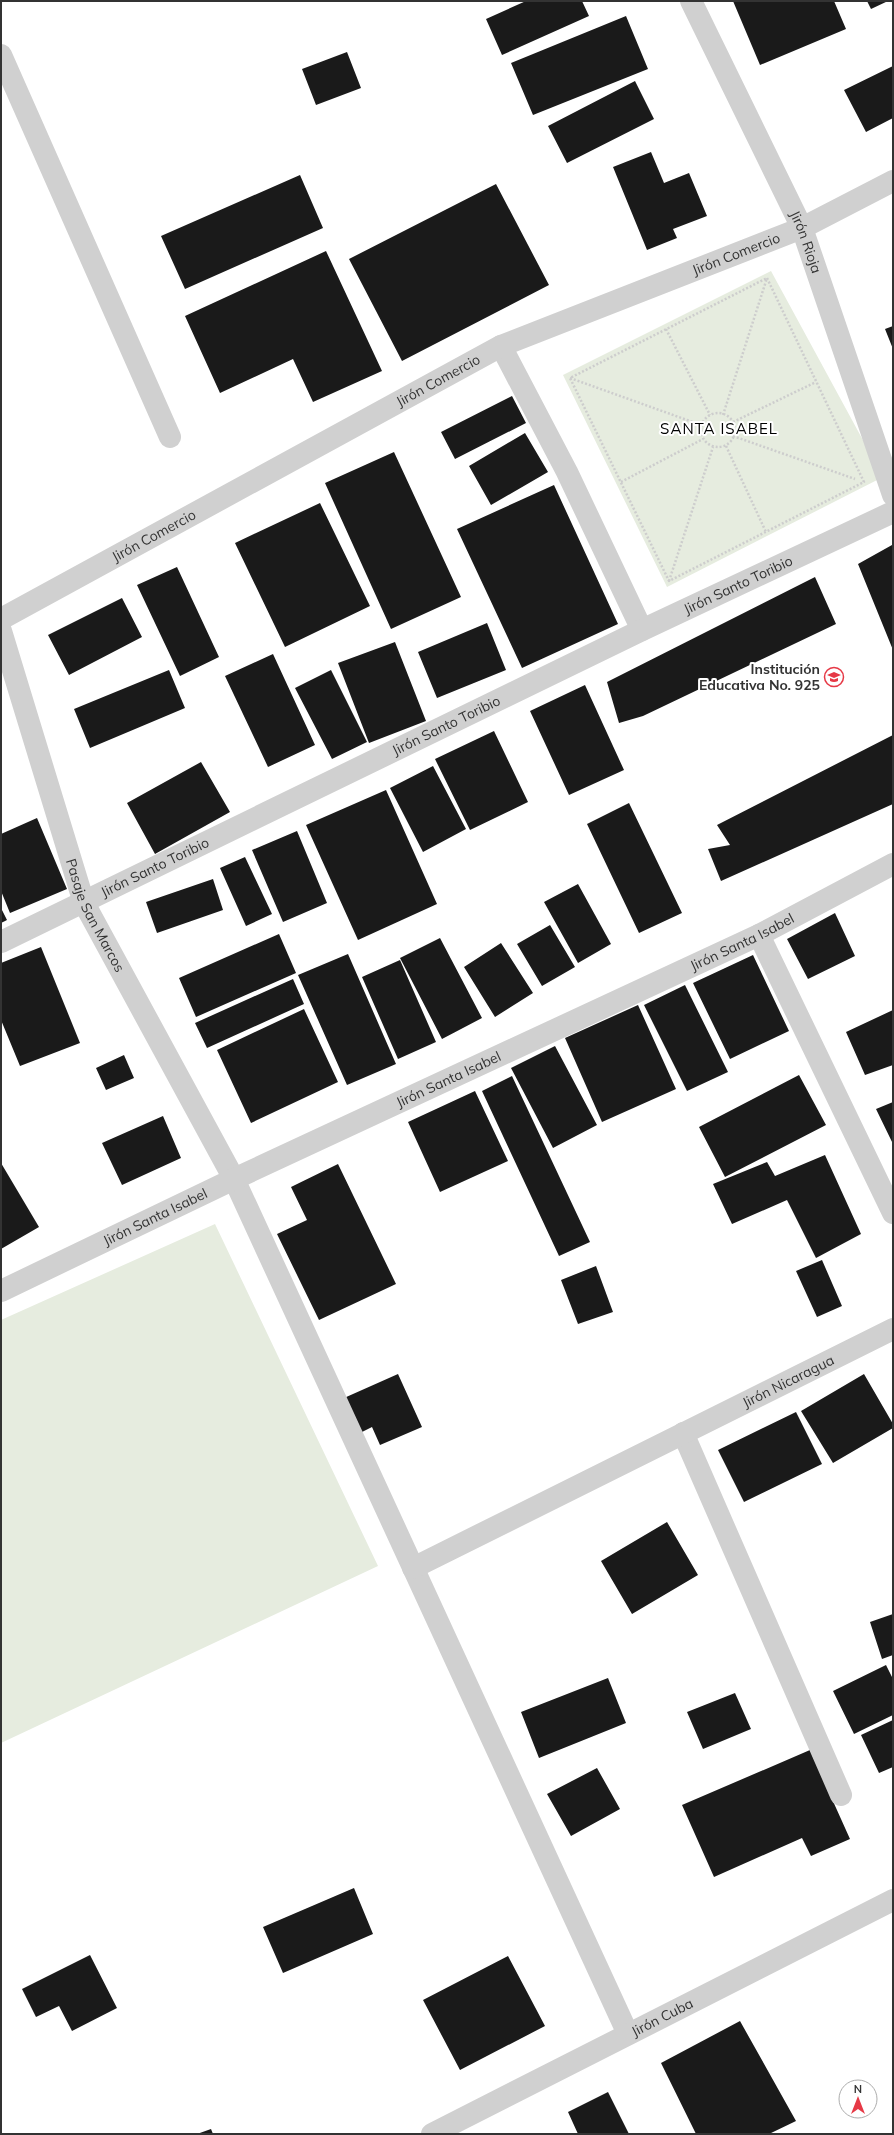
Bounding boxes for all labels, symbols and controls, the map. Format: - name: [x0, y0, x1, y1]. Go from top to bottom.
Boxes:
- street label: Jirón Rioja: [786, 207, 826, 276]
- street label: Jirón Comercio: [689, 229, 783, 279]
- street label: Jirón Comercio: [393, 350, 483, 411]
- district label: SANTA ISABEL: [660, 419, 778, 438]
- street label: Jirón Comercio: [109, 505, 199, 566]
- street label: Jirón Santo Toribio: [681, 552, 795, 618]
- place label: Institución Educativa No. 925: [699, 660, 820, 694]
- school or university icon: Institución Educativa No. 925: [823, 666, 845, 688]
- street label: Jirón Santo Toribio: [389, 691, 503, 759]
- street label: Jirón Santo Toribio: [98, 833, 212, 901]
- street label: Pasaje San Marcos: [62, 856, 129, 975]
- street label: Jirón Santa Isabel: [687, 909, 797, 975]
- street label: Jirón Santa Isabel: [393, 1047, 504, 1111]
- street label: Jirón Santa Isabel: [100, 1184, 210, 1250]
- street label: Jirón Nicaragua: [739, 1351, 837, 1412]
- street label: Jirón Cuba: [628, 1994, 696, 2040]
- north arrow: [838, 2079, 878, 2119]
- text: N: [854, 2082, 862, 2096]

